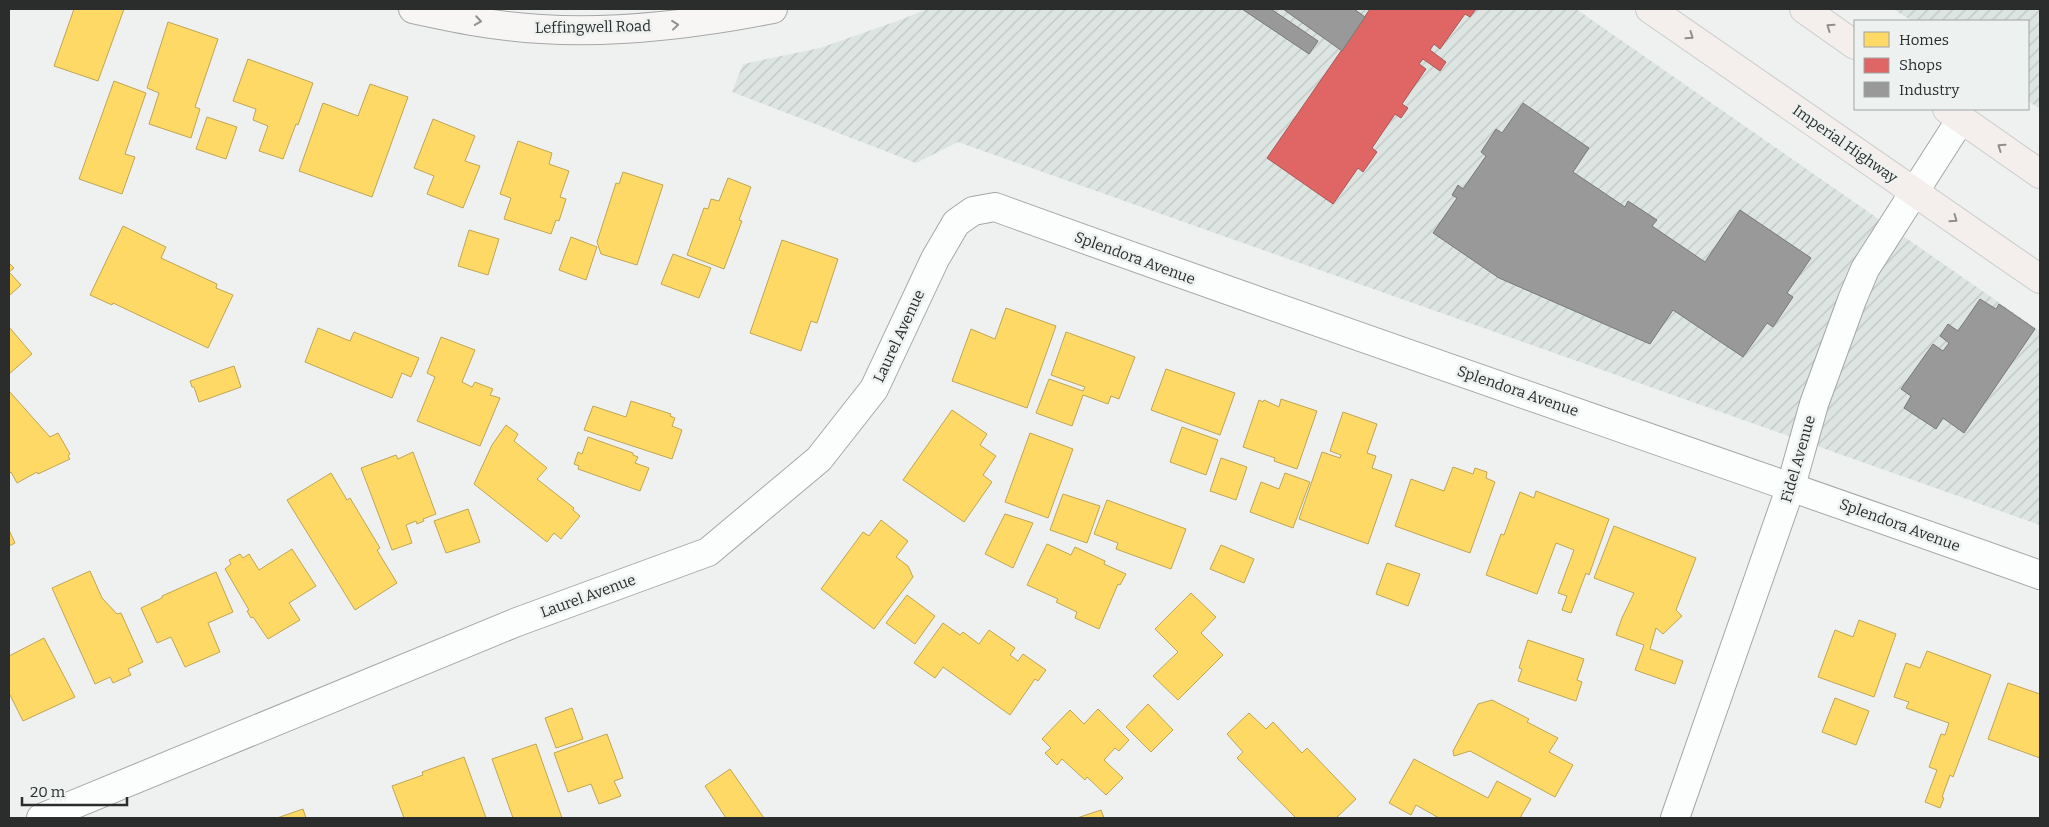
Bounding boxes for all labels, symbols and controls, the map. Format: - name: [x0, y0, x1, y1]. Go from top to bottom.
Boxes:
- one-way arrow: [474, 15, 482, 25]
- street label: Leffingwell Road: [535, 17, 651, 37]
- one-way arrow: [671, 20, 679, 31]
- legend: [1854, 20, 2029, 110]
- one-way arrow: [1826, 24, 1835, 33]
- one-way arrow: [1684, 30, 1694, 39]
- text: Homes: [1899, 31, 1949, 49]
- text: Shops: [1899, 56, 1942, 74]
- text: Industry: [1899, 81, 1959, 99]
- street label: Imperial Highway: [1789, 101, 1901, 187]
- one-way arrow: [1997, 144, 2007, 153]
- one-way arrow: [1948, 213, 1958, 222]
- street label: Splendora Avenue: [1072, 228, 1198, 288]
- street label: Laurel Avenue: [870, 287, 928, 385]
- street label: Splendora Avenue: [1455, 362, 1581, 420]
- street label: Fidel Avenue: [1777, 413, 1819, 505]
- street label: Splendora Avenue: [1837, 495, 1963, 555]
- street label: Laurel Avenue: [538, 570, 638, 622]
- scale bar: [22, 774, 128, 806]
- text: 20 m: [30, 783, 66, 801]

